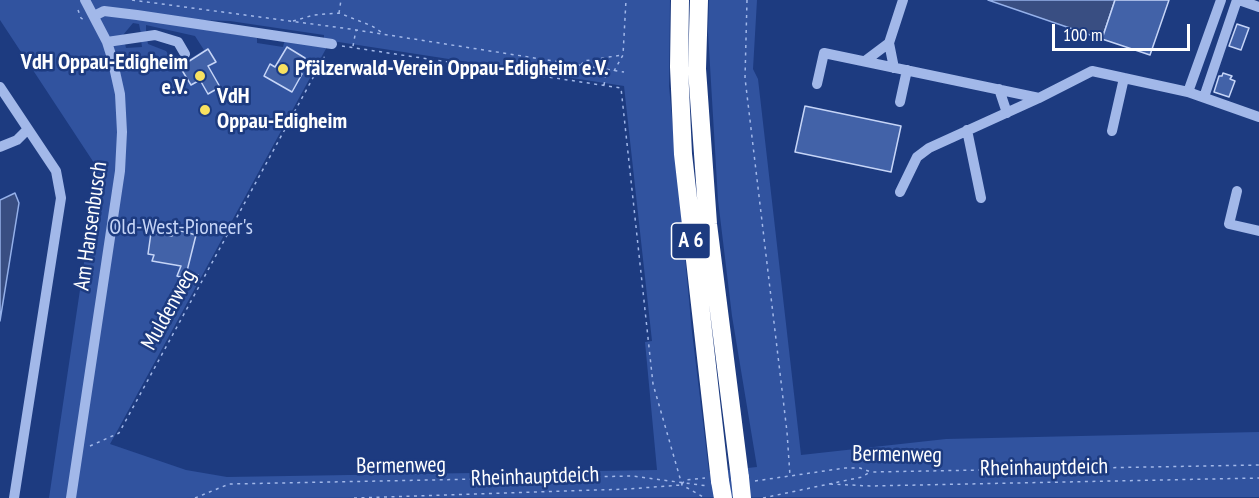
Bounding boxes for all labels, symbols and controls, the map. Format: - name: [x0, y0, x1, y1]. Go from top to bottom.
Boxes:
- scale bar: [1055, 12, 1193, 50]
- text: 100 m: [1063, 23, 1103, 46]
- place label: VdH Oppau-Edigheim e.V.: [21, 50, 188, 101]
- place label: Pfälzerwald-Verein Oppau-Edigheim e.V.: [295, 56, 609, 82]
- marker: Pfälzerwald-Verein Oppau-Edigheim e.V.: [276, 62, 290, 76]
- marker: VdH Oppau-Edigheim e.V.: [193, 69, 207, 83]
- place label: VdH Oppau-Edigheim: [217, 84, 347, 136]
- marker: VdH Oppau-Edigheim: [198, 103, 212, 117]
- street label: Am Hansenbusch: [69, 160, 113, 292]
- park label: Old-West-Pioneer's: [109, 215, 253, 241]
- road number: A 6: [672, 223, 710, 259]
- street label: Muldenweg: [136, 265, 202, 355]
- street label: Bermenweg: [852, 441, 942, 469]
- street label: Bermenweg: [356, 452, 446, 480]
- street label: Rheinhauptdeich: [980, 454, 1108, 482]
- street label: Rheinhauptdeich: [470, 462, 600, 492]

